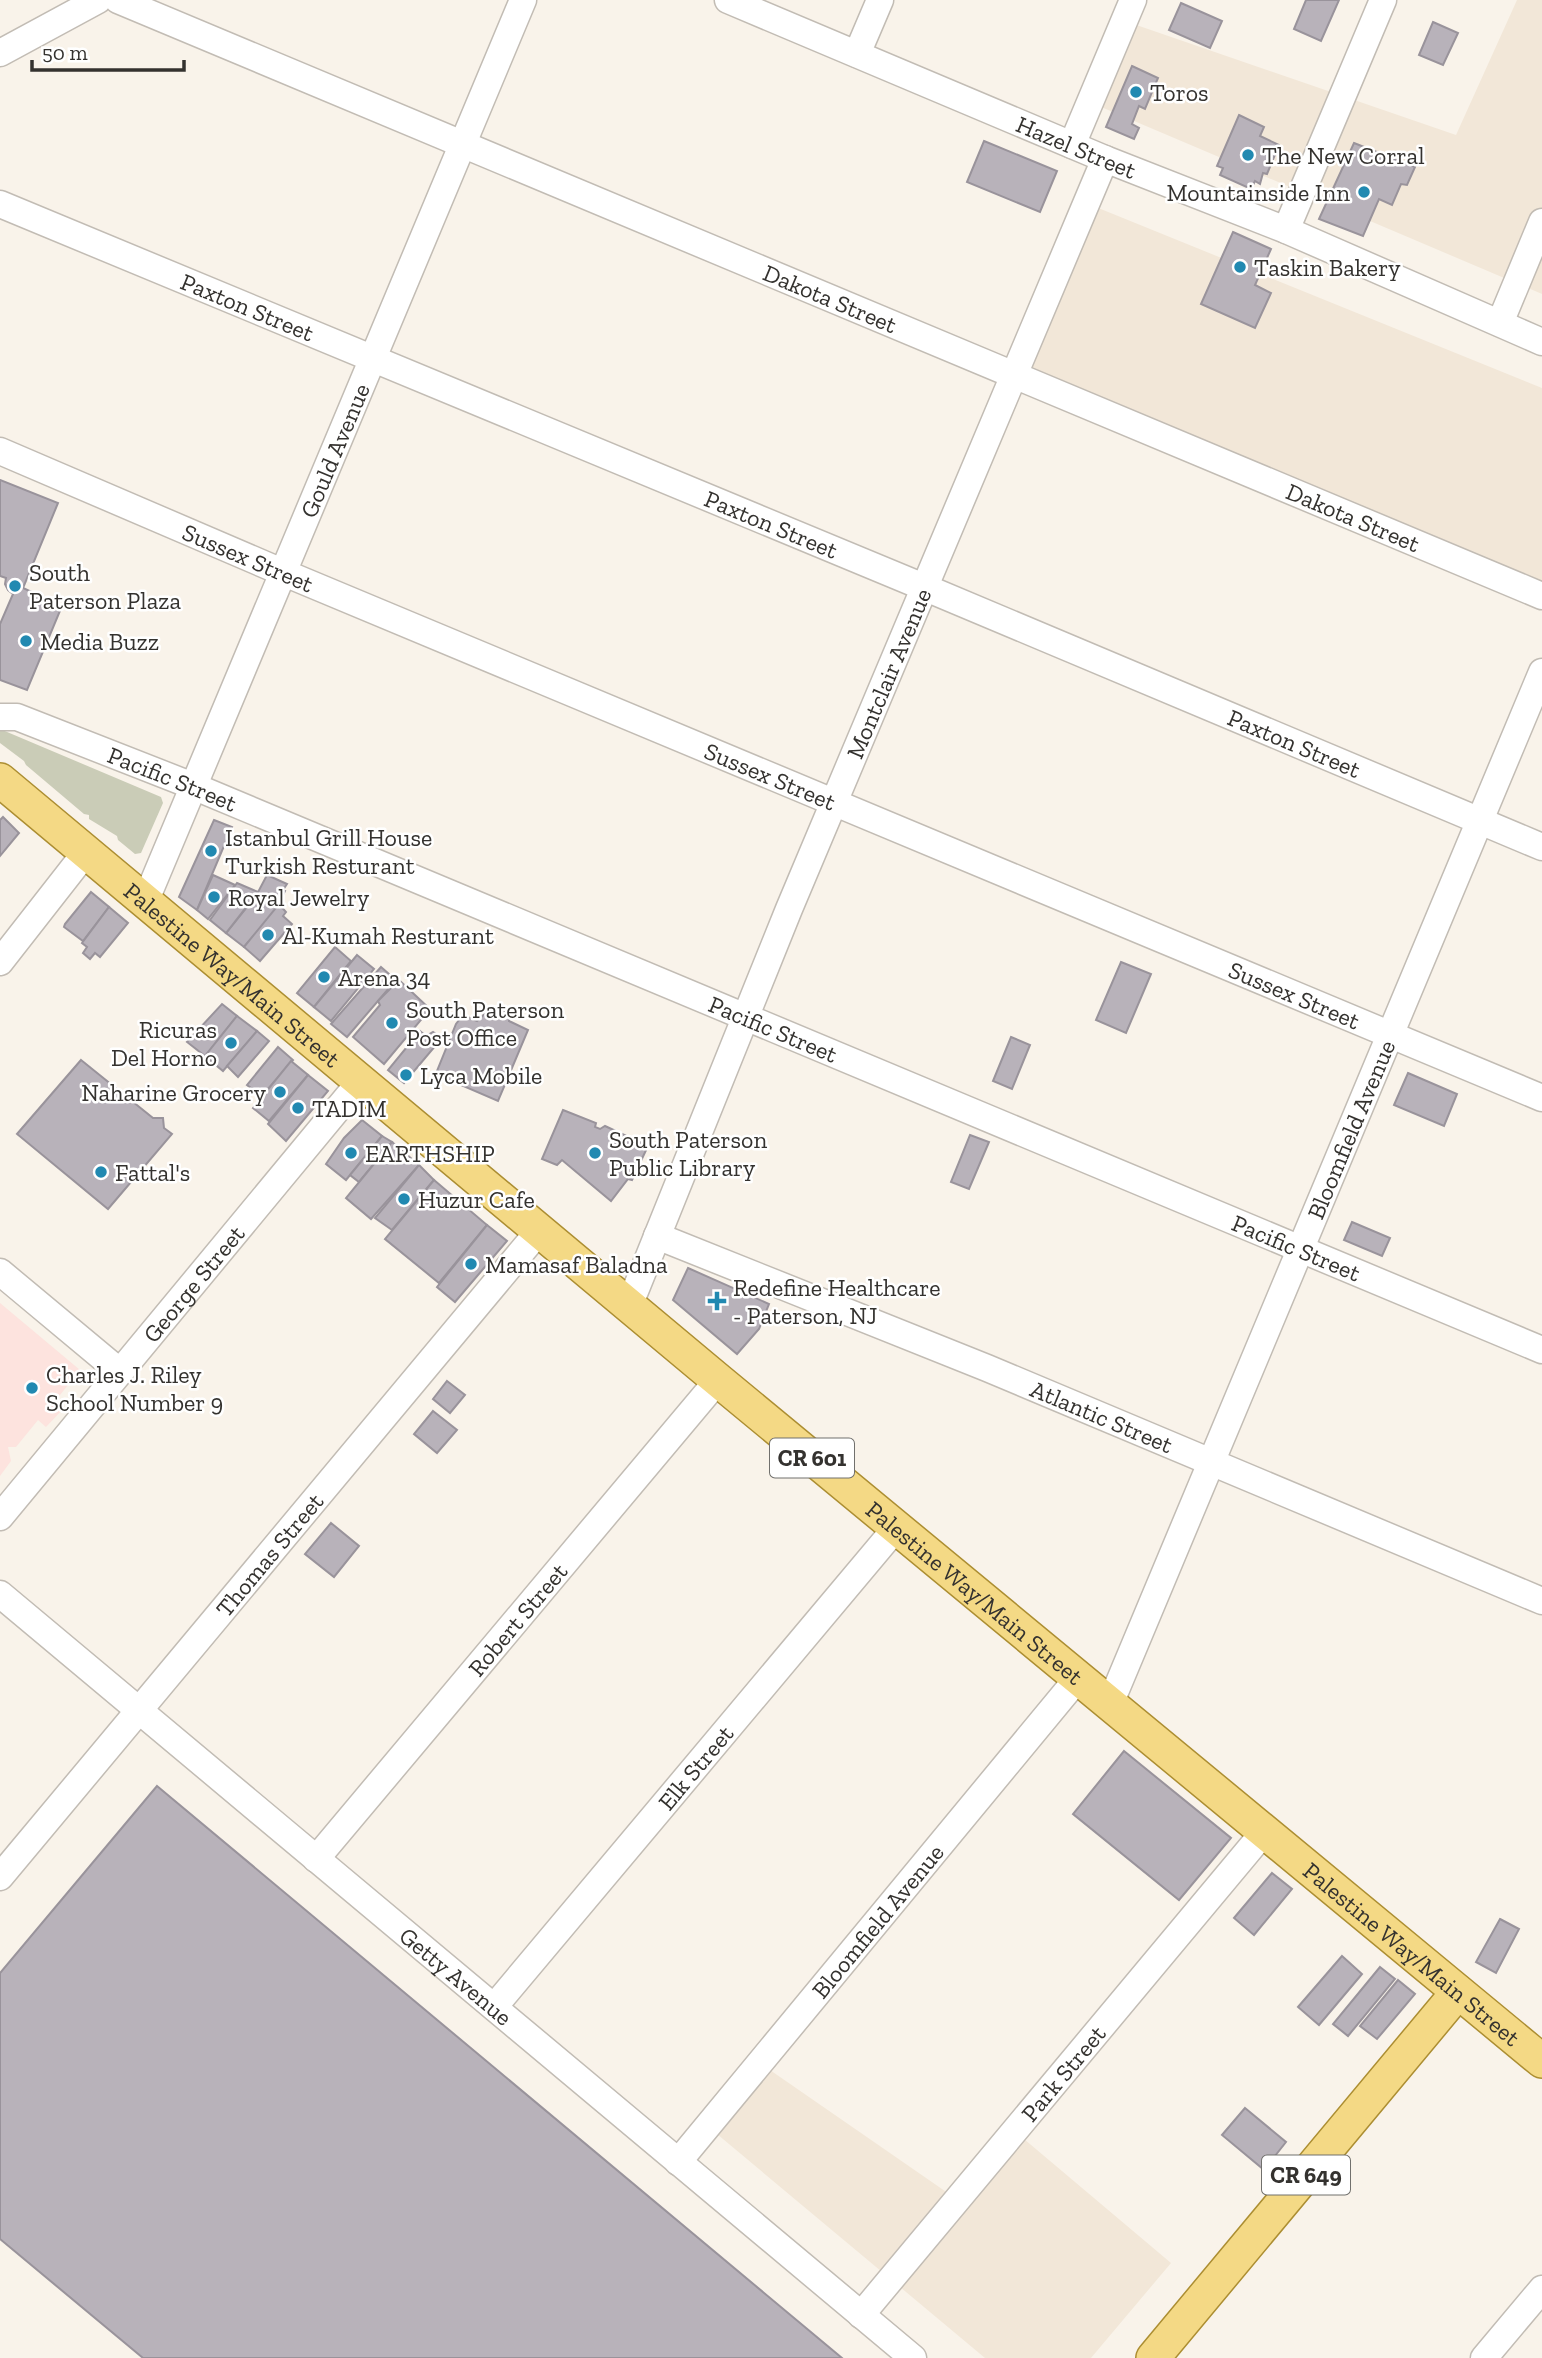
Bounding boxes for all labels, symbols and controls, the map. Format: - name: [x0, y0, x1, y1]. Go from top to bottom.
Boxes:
- scale bar: [32, 28, 184, 72]
- text: 50 m: [42, 40, 88, 65]
- place label: Toros: [1150, 78, 1209, 107]
- marker: Toros: [1128, 84, 1144, 100]
- street label: Hazel Street: [1012, 109, 1140, 184]
- place label: The New Corral: [1262, 141, 1425, 170]
- marker: The New Corral: [1240, 147, 1256, 163]
- place label: Mountainside Inn: [1167, 178, 1350, 207]
- marker: Mountainside Inn: [1356, 184, 1372, 200]
- place label: Taskin Bakery: [1254, 253, 1401, 282]
- street label: Dakota Street: [759, 257, 901, 339]
- marker: Taskin Bakery: [1232, 259, 1248, 275]
- street label: Paxton Street: [177, 266, 318, 347]
- street label: Gould Avenue: [293, 379, 375, 522]
- street label: Dakota Street: [1282, 476, 1424, 558]
- street label: Paxton Street: [701, 483, 842, 564]
- street label: Sussex Street: [178, 517, 318, 598]
- place label: South Paterson Plaza: [29, 558, 181, 615]
- marker: South Paterson Plaza: [7, 578, 23, 594]
- street label: Montclair Avenue: [840, 584, 937, 763]
- place label: Media Buzz: [40, 627, 159, 656]
- marker: Media Buzz: [18, 633, 34, 649]
- street label: Paxton Street: [1224, 702, 1365, 784]
- street label: Sussex Street: [700, 736, 840, 816]
- street label: Pacific Street: [104, 740, 241, 817]
- place label: Istanbul Grill House Turkish Resturant: [225, 823, 432, 880]
- marker: Istanbul Grill House Turkish Resturant: [203, 843, 219, 859]
- street label: Palestine Way/Main Street: [119, 876, 346, 1073]
- place label: Royal Jewelry: [228, 883, 370, 912]
- marker: Royal Jewelry: [206, 889, 222, 905]
- place label: Al-Kumah Resturant: [282, 921, 494, 950]
- marker: Al-Kumah Resturant: [260, 927, 276, 943]
- street label: Sussex Street: [1225, 954, 1364, 1035]
- place label: Arena 34: [338, 963, 430, 992]
- marker: Arena 34: [316, 969, 332, 985]
- street label: Pacific Street: [705, 989, 842, 1068]
- place label: South Paterson Post Office: [406, 995, 564, 1052]
- place label: Ricuras Del Horno: [111, 1015, 217, 1072]
- marker: South Paterson Post Office: [384, 1015, 400, 1031]
- marker: Ricuras Del Horno: [223, 1035, 239, 1051]
- street label: Bloomfield Avenue: [1300, 1035, 1401, 1223]
- place label: Lyca Mobile: [420, 1061, 542, 1090]
- marker: Lyca Mobile: [398, 1067, 414, 1083]
- place label: Naharine Grocery: [81, 1078, 267, 1107]
- marker: Naharine Grocery: [272, 1084, 288, 1100]
- place label: TADIM: [312, 1094, 387, 1123]
- marker: TADIM: [290, 1100, 306, 1116]
- place label: South Paterson Public Library: [609, 1125, 767, 1182]
- place label: EARTHSHIP: [365, 1139, 495, 1168]
- marker: EARTHSHIP: [343, 1145, 359, 1161]
- marker: South Paterson Public Library: [587, 1145, 603, 1161]
- place label: Fattal's: [115, 1158, 190, 1187]
- marker: Fattal's: [93, 1164, 109, 1180]
- place label: Huzur Cafe: [418, 1185, 535, 1214]
- marker: Huzur Cafe: [396, 1191, 412, 1207]
- street label: Pacific Street: [1228, 1208, 1365, 1287]
- street label: George Street: [136, 1219, 250, 1348]
- place label: Mamasaf Baladna: [485, 1250, 668, 1279]
- marker: Mamasaf Baladna: [463, 1256, 479, 1272]
- place label: Redefine Healthcare - Paterson, NJ: [733, 1273, 941, 1330]
- marker: Redefine Healthcare - Paterson, NJ: [707, 1291, 727, 1311]
- place label: Charles J. Riley School Number 9: [46, 1360, 223, 1417]
- street label: Atlantic Street: [1026, 1374, 1177, 1459]
- marker: Charles J. Riley School Number 9: [24, 1380, 40, 1396]
- road number: CR 601: [770, 1438, 854, 1478]
- street label: Thomas Street: [209, 1487, 329, 1622]
- street label: Palestine Way/Main Street: [861, 1494, 1089, 1690]
- street label: Robert Street: [462, 1557, 573, 1682]
- street label: Elk Street: [651, 1719, 739, 1816]
- street label: Bloomfield Avenue: [805, 1838, 950, 2004]
- street label: Palestine Way/Main Street: [1298, 1856, 1526, 2052]
- street label: Getty Avenue: [394, 1920, 519, 2031]
- street label: Park Street: [1014, 2019, 1111, 2127]
- road number: CR 649: [1262, 2156, 1350, 2194]

